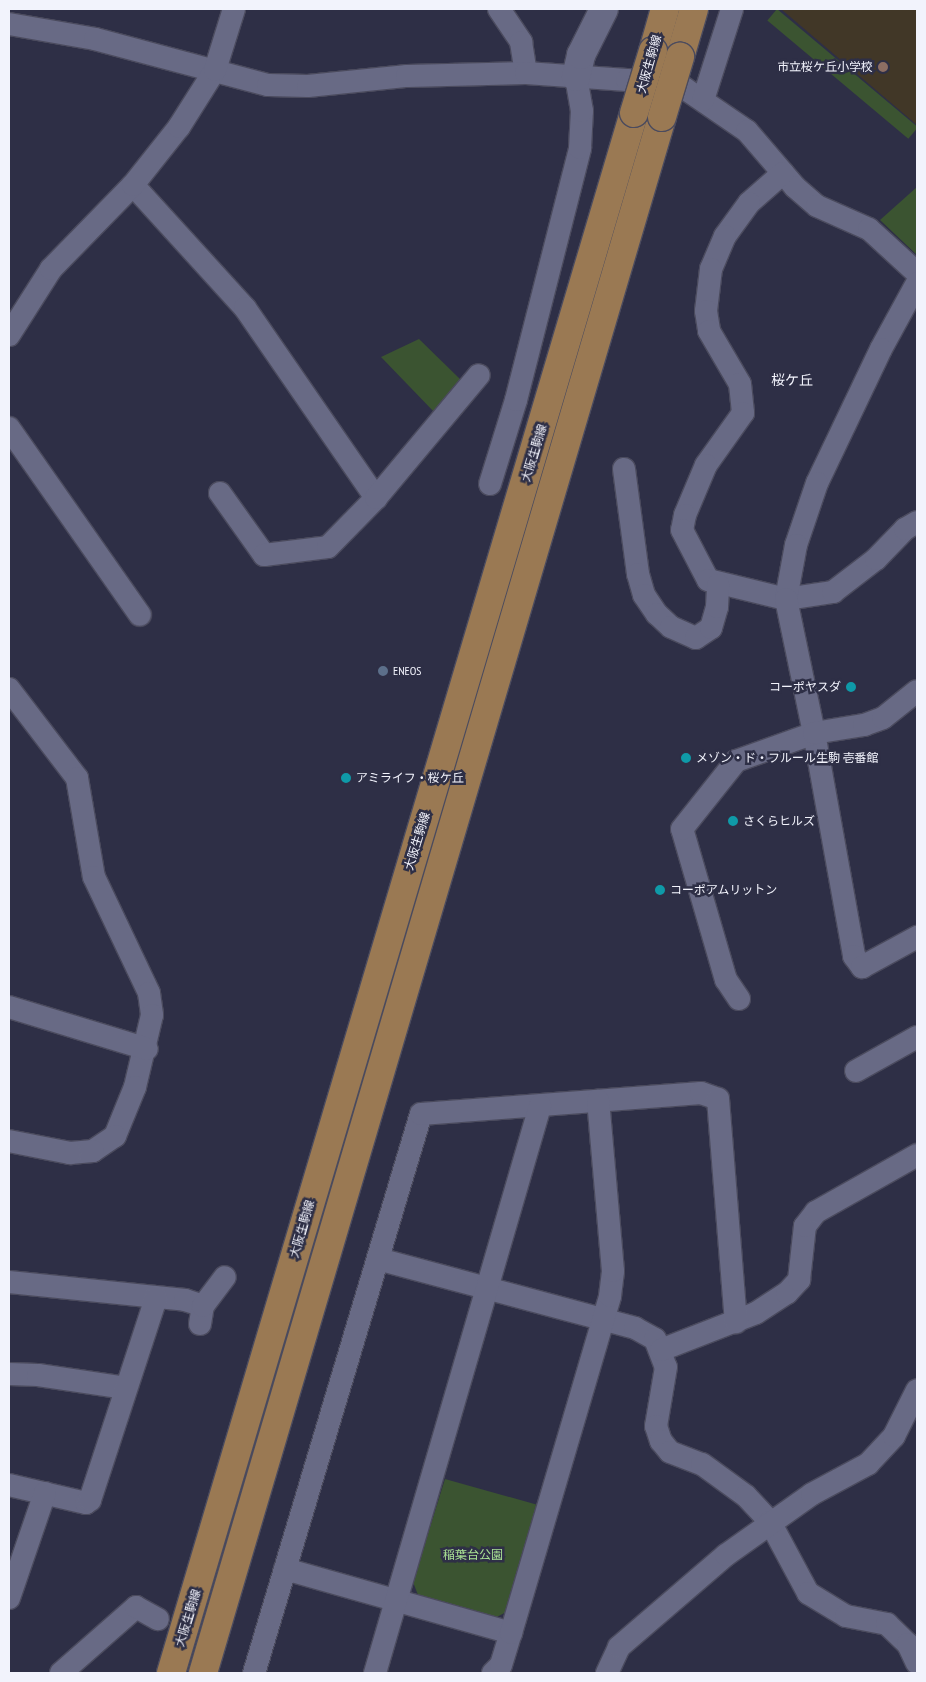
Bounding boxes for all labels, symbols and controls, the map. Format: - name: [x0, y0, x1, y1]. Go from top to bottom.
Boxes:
- street label: 大阪生駒線: [634, 33, 664, 95]
- place label: 市立桜ケ丘小学校: [777, 60, 873, 74]
- marker: 市立桜ケ丘小学校: [877, 61, 889, 73]
- district label: 桜ケ丘: [771, 372, 813, 388]
- street label: 大阪生駒線: [518, 422, 550, 484]
- place label: ENEOS: [393, 664, 421, 678]
- marker: ENEOS: [377, 665, 389, 677]
- place label: コーポヤスダ: [769, 680, 841, 694]
- marker: コーポヤスダ: [845, 681, 857, 693]
- place label: メゾン・ド・フルール生駒 壱番館: [696, 751, 879, 765]
- marker: メゾン・ド・フルール生駒 壱番館: [680, 752, 692, 764]
- place label: アミライフ・桜ケ丘: [356, 771, 464, 785]
- marker: アミライフ・桜ケ丘: [340, 772, 352, 784]
- street label: 大阪生駒線: [401, 810, 433, 872]
- place label: さくらヒルズ: [743, 814, 815, 828]
- marker: さくらヒルズ: [727, 815, 739, 827]
- place label: コーポアムリットン: [670, 883, 778, 897]
- marker: コーポアムリットン: [654, 884, 666, 896]
- street label: 大阪生駒線: [287, 1198, 317, 1260]
- park label: 稲葉台公園: [443, 1548, 503, 1562]
- street label: 大阪生駒線: [172, 1587, 204, 1649]

